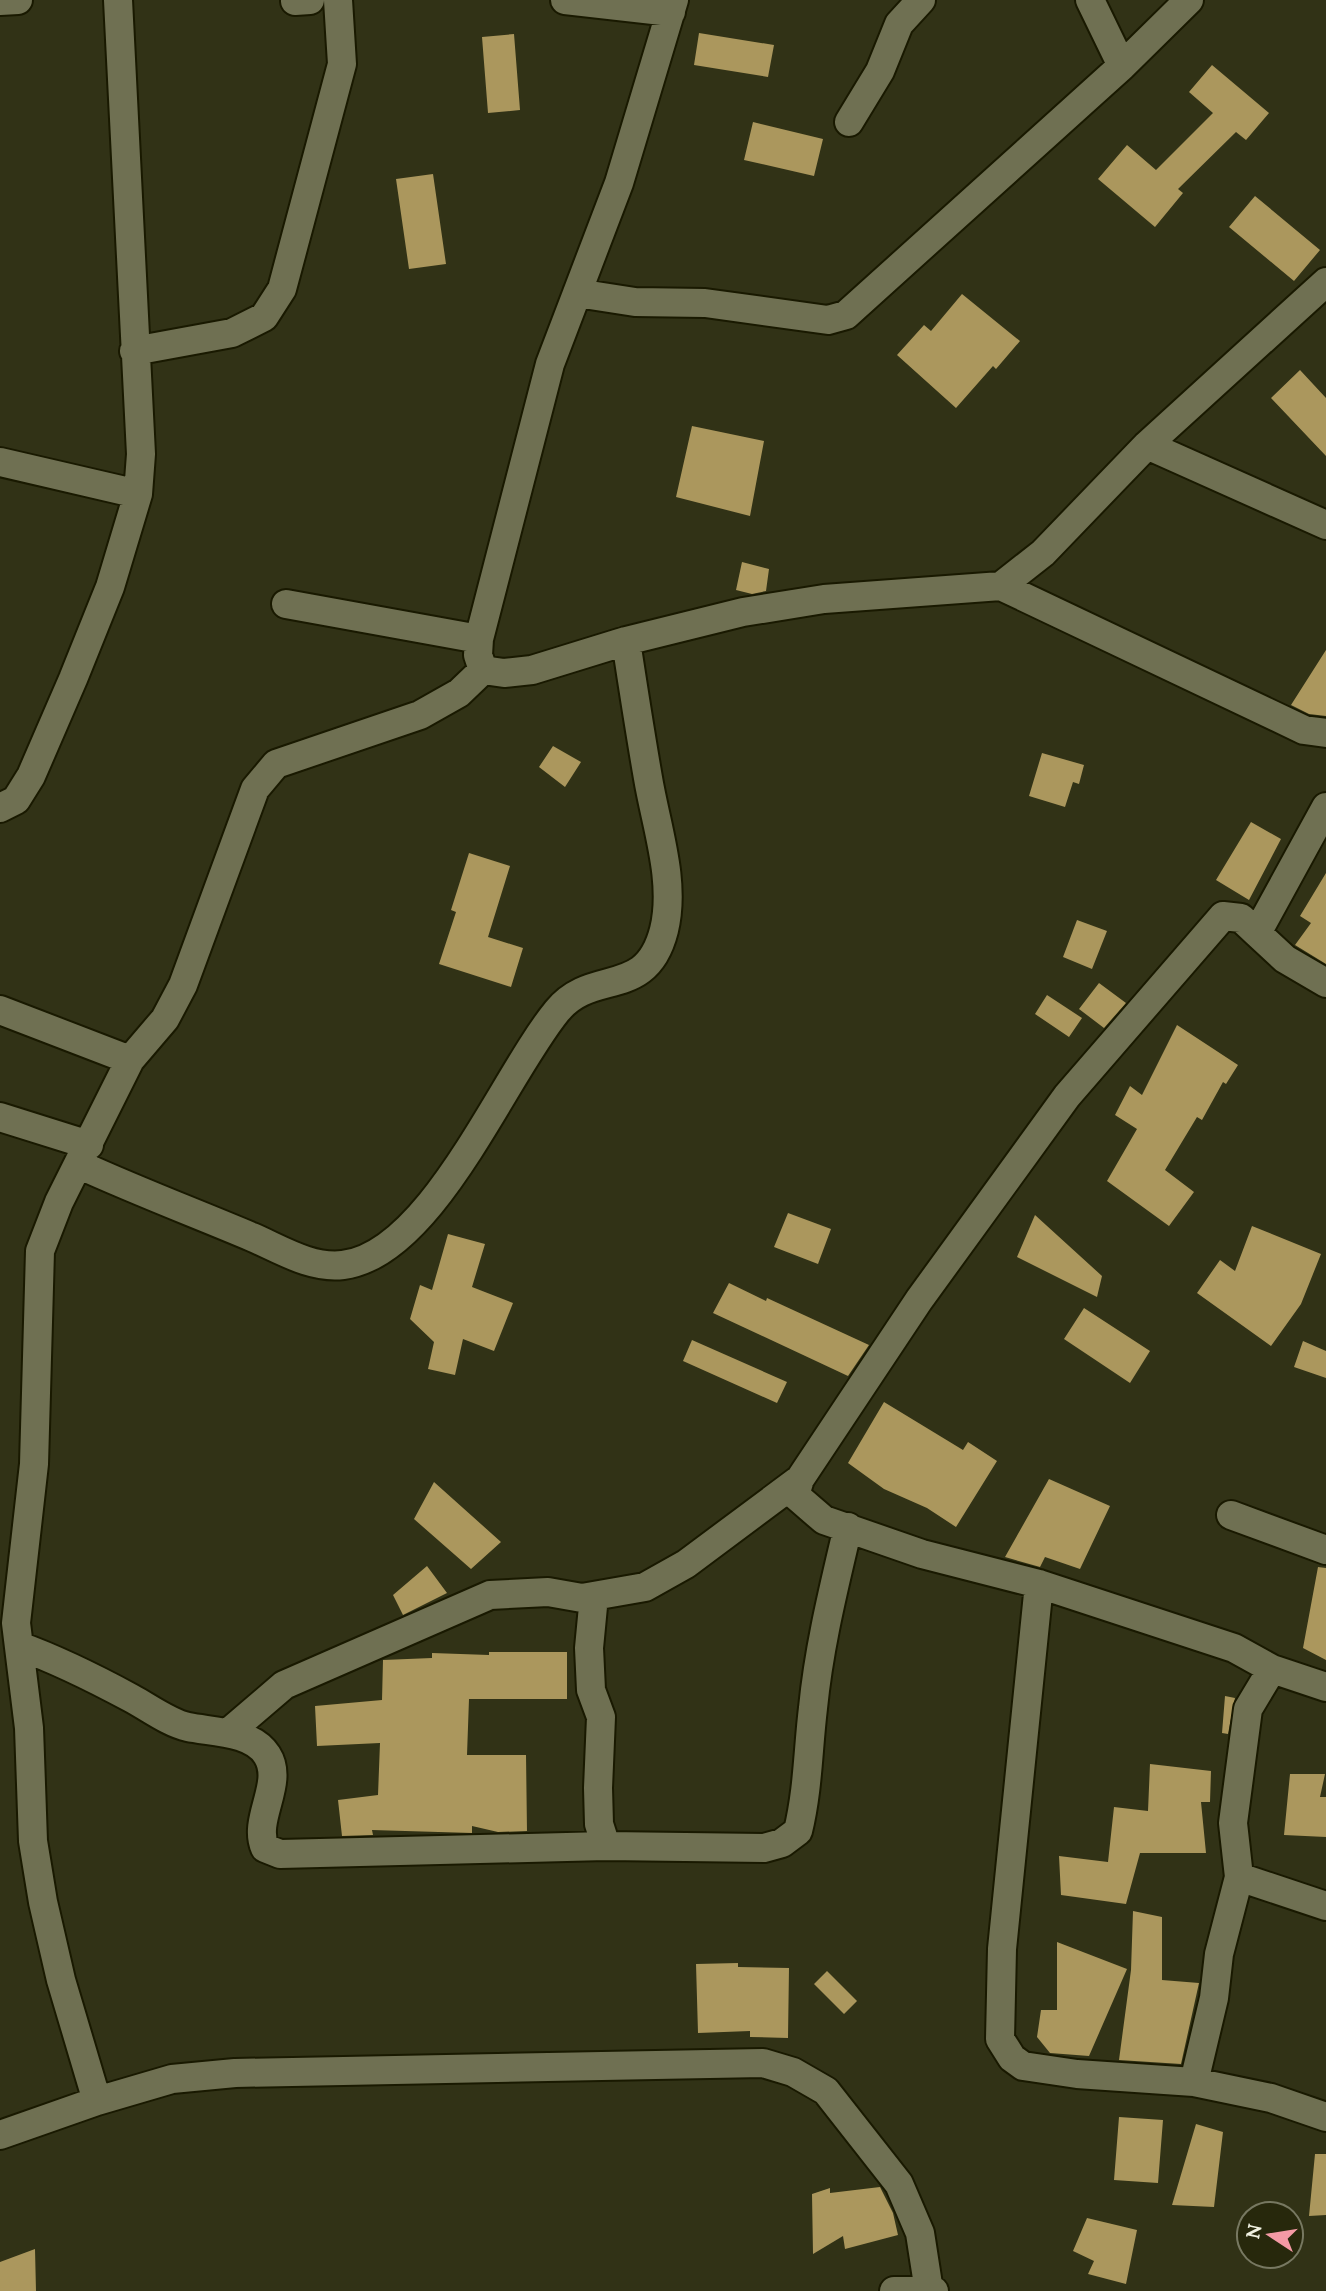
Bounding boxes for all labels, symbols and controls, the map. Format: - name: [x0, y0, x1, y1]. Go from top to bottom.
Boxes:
- north arrow: [1235, 2200, 1305, 2270]
- text: N: [1240, 2221, 1267, 2241]

